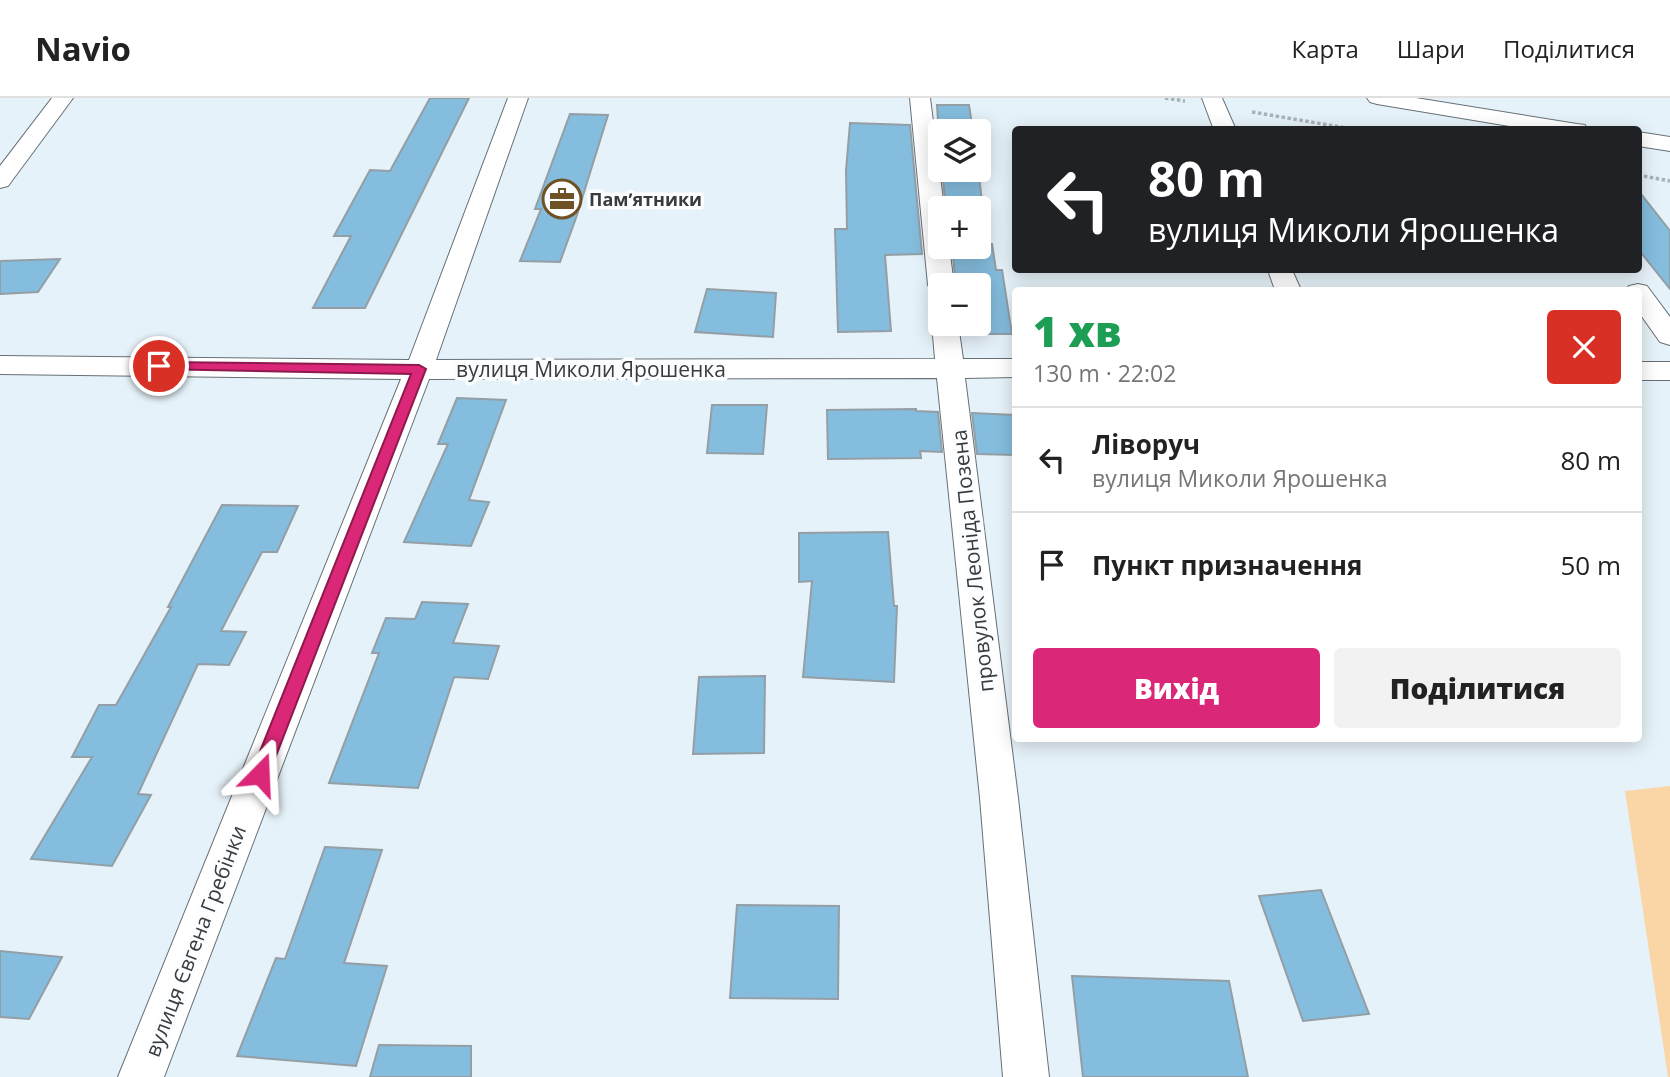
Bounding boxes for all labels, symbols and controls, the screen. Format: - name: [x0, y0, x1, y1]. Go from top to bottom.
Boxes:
- text: Navio: [35, 26, 131, 71]
- text: Карта: [1292, 32, 1359, 65]
- text: Шари: [1397, 32, 1465, 65]
- text: Поділитися: [1503, 32, 1635, 65]
- map controls: [928, 119, 991, 336]
- button: layers: [928, 119, 991, 182]
- text: 80 m: [1148, 145, 1265, 211]
- icon: left: [1033, 154, 1124, 245]
- office icon: Памʼятники: [541, 178, 583, 220]
- place label: Памʼятники: [589, 187, 702, 211]
- button: +: [928, 196, 991, 259]
- text: вулиця Миколи Ярошенка: [1148, 208, 1559, 251]
- button: −: [928, 273, 991, 336]
- text: 1 хв: [1033, 302, 1121, 359]
- button: close: [1547, 310, 1621, 384]
- pin: [129, 336, 189, 396]
- icon: arrive: [140, 347, 178, 385]
- street label: вулиця Миколи Ярошенка: [456, 355, 726, 383]
- text: 130 m · 22:02: [1033, 357, 1176, 389]
- text: Ліворуч: [1092, 426, 1200, 462]
- street label: провулок Леоніда Позена: [944, 428, 1000, 694]
- icon: left: [1033, 441, 1071, 479]
- text: 80 m: [1560, 442, 1621, 478]
- text: вулиця Миколи Ярошенка: [1092, 462, 1387, 494]
- icon: arrive: [1033, 546, 1071, 584]
- text: Пункт призначення: [1092, 547, 1362, 583]
- text: 50 m: [1560, 547, 1621, 583]
- button: Вихід: [1033, 648, 1320, 728]
- button: Поділитися: [1334, 648, 1621, 728]
- position arrow: [223, 737, 297, 811]
- street label: вулиця Євгена Гребінки: [138, 821, 252, 1061]

